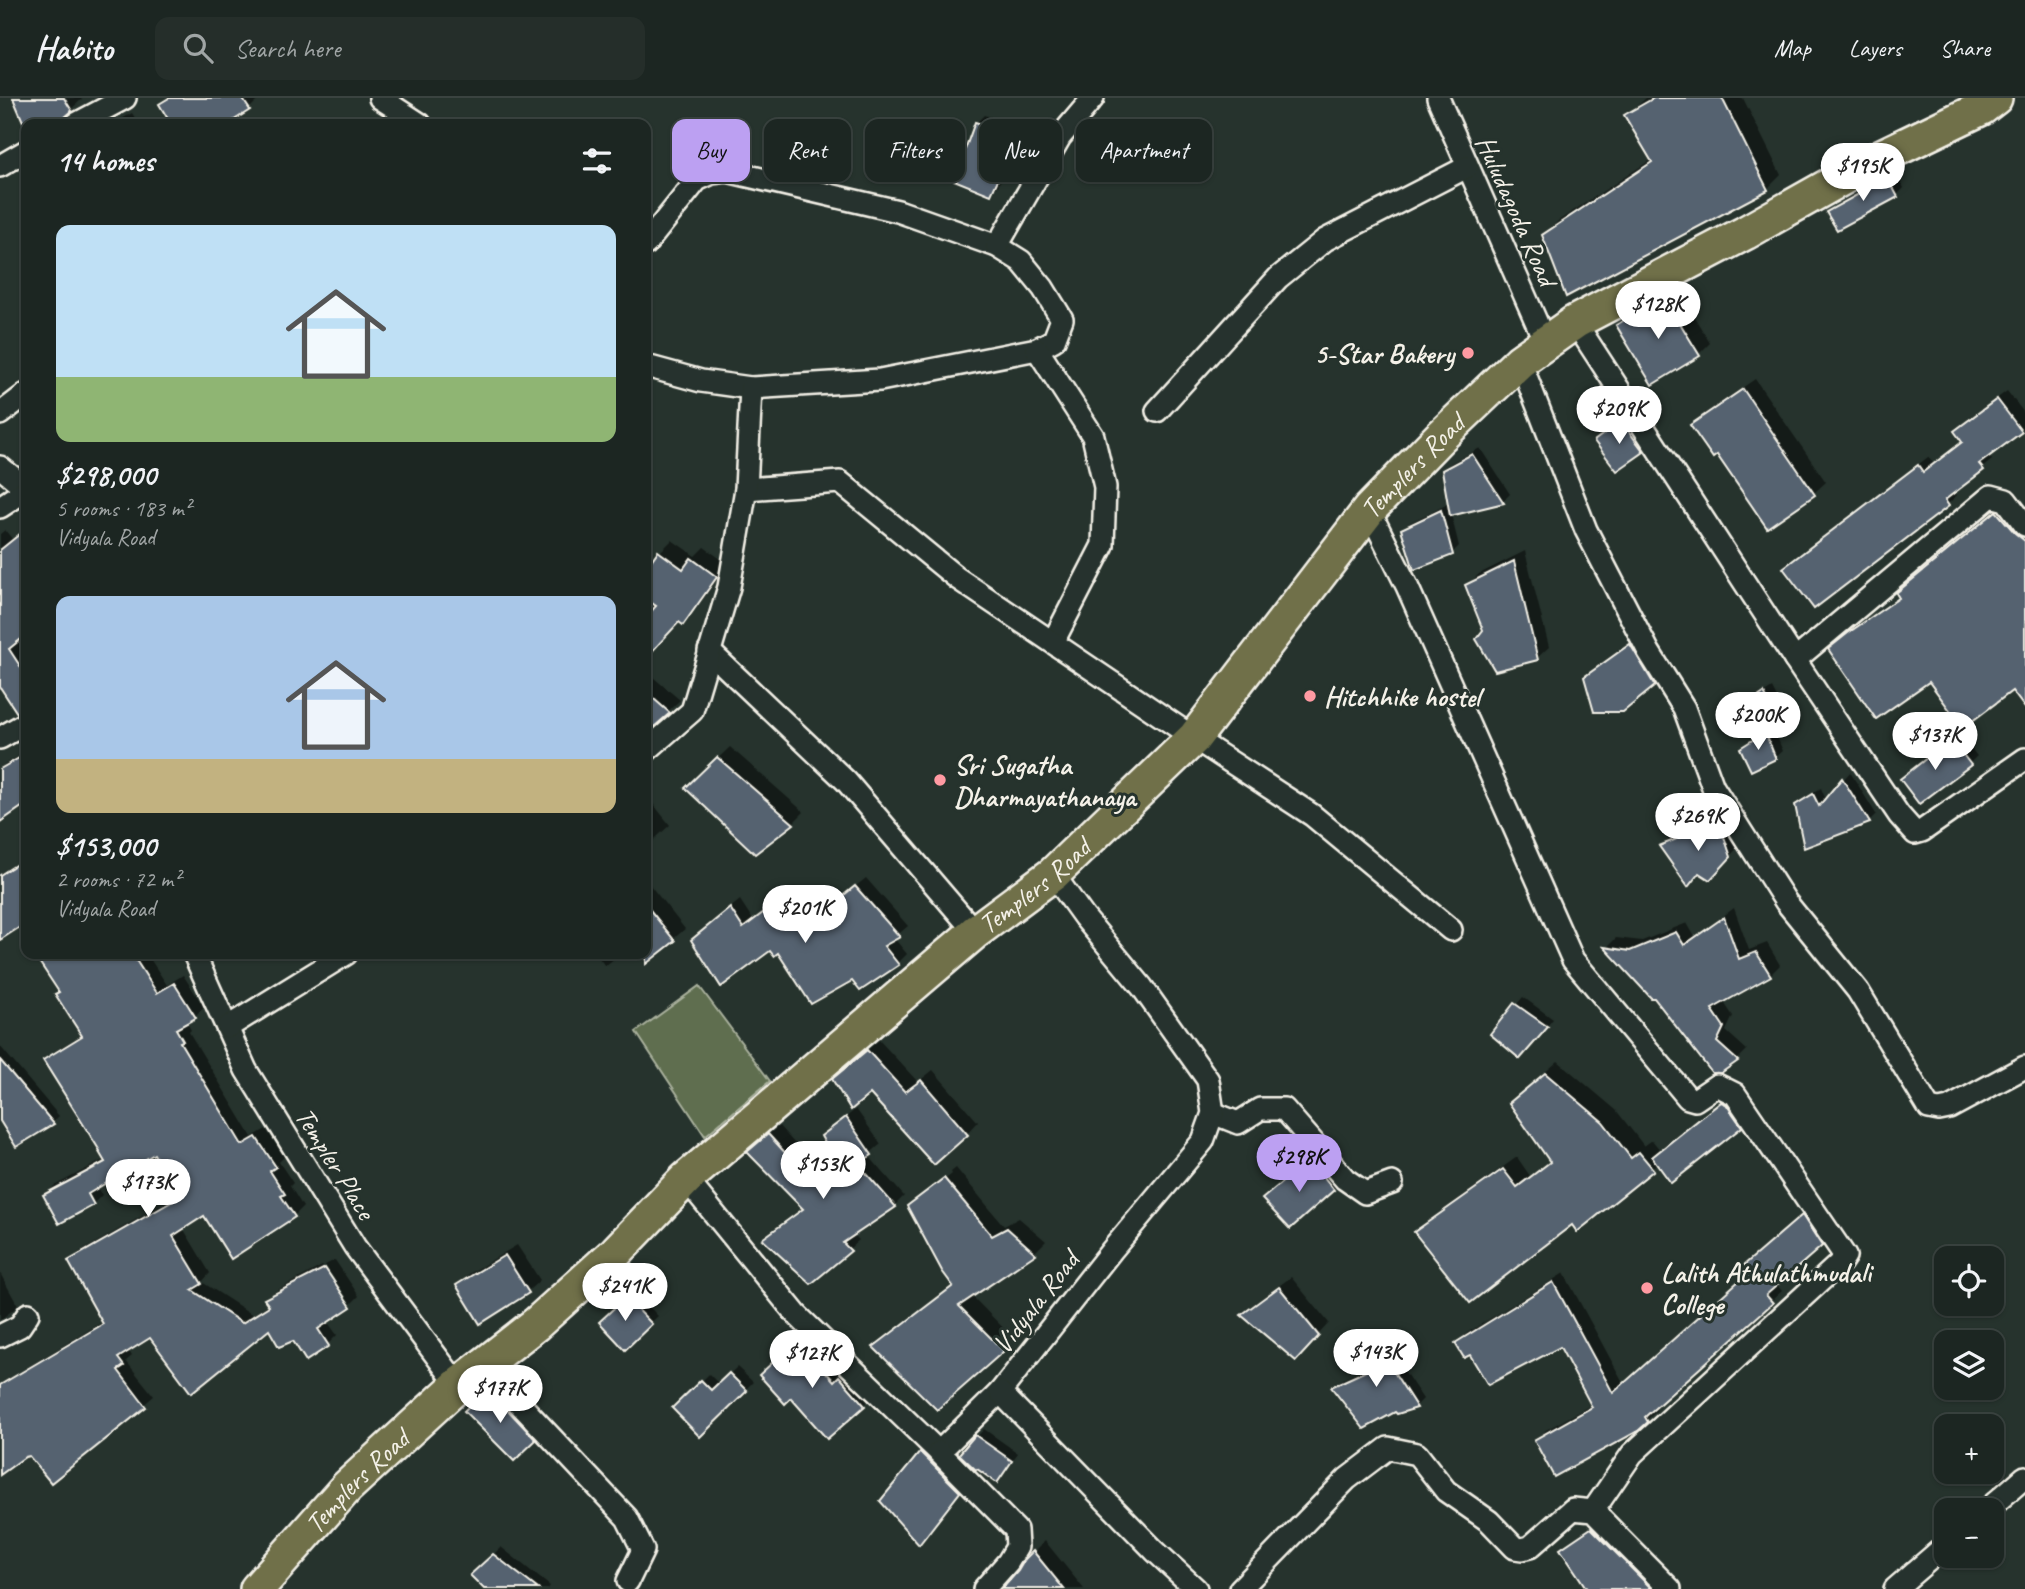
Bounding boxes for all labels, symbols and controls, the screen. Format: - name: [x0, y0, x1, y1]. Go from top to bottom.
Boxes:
- search box: [155, 17, 645, 80]
- text: Habito: [35, 27, 113, 69]
- icon: search: [179, 29, 217, 67]
- text: Search here: [235, 32, 341, 65]
- text: Map: [1774, 33, 1811, 63]
- text: Layers: [1849, 33, 1902, 63]
- text: Share: [1940, 33, 1990, 63]
- chip: Buy: [672, 119, 750, 182]
- chip: Rent: [764, 119, 851, 182]
- chip: Filters: [865, 119, 965, 182]
- chip: New: [979, 119, 1062, 182]
- chip: Apartment: [1076, 119, 1212, 182]
- street label: Huludagoda Road: [1468, 130, 1567, 294]
- text: 14 homes: [56, 142, 154, 180]
- icon: filters: [578, 142, 616, 180]
- pin: $195K: [1814, 144, 1912, 203]
- text: $195K: [1837, 151, 1889, 180]
- icon: home: [273, 271, 399, 397]
- pin: $128K: [1609, 282, 1707, 341]
- text: $128K: [1631, 289, 1685, 318]
- place label: 5-Star Bakery: [1314, 336, 1456, 372]
- marker: 5-Star Bakery: [1460, 345, 1476, 361]
- pin: $209K: [1570, 386, 1668, 446]
- text: $209K: [1593, 394, 1645, 423]
- street label: Templers Road: [1352, 403, 1475, 525]
- text: $298,000: [56, 456, 156, 494]
- text: 5 rooms · 183 m²: [56, 494, 191, 523]
- text: Vidyala Road: [56, 523, 155, 552]
- icon: home: [273, 642, 399, 768]
- place label: Hitchhike hostel: [1324, 679, 1485, 714]
- marker: Hitchhike hostel: [1302, 688, 1318, 704]
- pin: $200K: [1709, 692, 1807, 752]
- text: $200K: [1731, 700, 1785, 729]
- pin: $137K: [1886, 712, 1984, 772]
- text: $137K: [1909, 720, 1962, 749]
- place label: Sri Sugatha Dharmayathanaya: [954, 747, 1138, 815]
- marker: Sri Sugatha Dharmayathanaya: [932, 772, 948, 788]
- pin: $269K: [1649, 794, 1747, 853]
- text: $269K: [1671, 801, 1725, 830]
- text: $153,000: [56, 827, 156, 865]
- street label: Templers Road: [972, 828, 1101, 941]
- text: 2 rooms · 72 m²: [56, 865, 180, 894]
- pin: $201K: [756, 886, 854, 945]
- text: $201K: [778, 893, 832, 922]
- text: Vidyala Road: [56, 894, 155, 923]
- street label: Templer Place: [288, 1101, 385, 1227]
- pin: $298K: [1250, 1134, 1348, 1194]
- pin: $153K: [774, 1142, 872, 1201]
- text: $298K: [1273, 1142, 1325, 1171]
- text: $153K: [797, 1149, 849, 1178]
- pin: $173K: [99, 1160, 197, 1219]
- text: $173K: [122, 1167, 175, 1196]
- street label: Vidyala Road: [984, 1241, 1089, 1361]
- map controls: [1934, 1246, 2004, 1568]
- button: locate: [1934, 1246, 2004, 1316]
- place label: Lalith Athulathmudali College: [1661, 1255, 1875, 1322]
- pin: $241K: [576, 1264, 674, 1323]
- text: $241K: [598, 1271, 652, 1300]
- marker: Lalith Athulathmudali College: [1639, 1280, 1655, 1296]
- pin: $127K: [763, 1330, 861, 1390]
- pin: $143K: [1327, 1330, 1425, 1389]
- button: layers: [1934, 1330, 2004, 1400]
- text: $143K: [1349, 1337, 1403, 1366]
- text: $127K: [786, 1338, 839, 1367]
- pin: $177K: [451, 1366, 549, 1425]
- text: $177K: [474, 1373, 526, 1402]
- button: +: [1934, 1414, 2004, 1484]
- street label: Templers Road: [297, 1419, 419, 1541]
- button: −: [1934, 1498, 2004, 1568]

